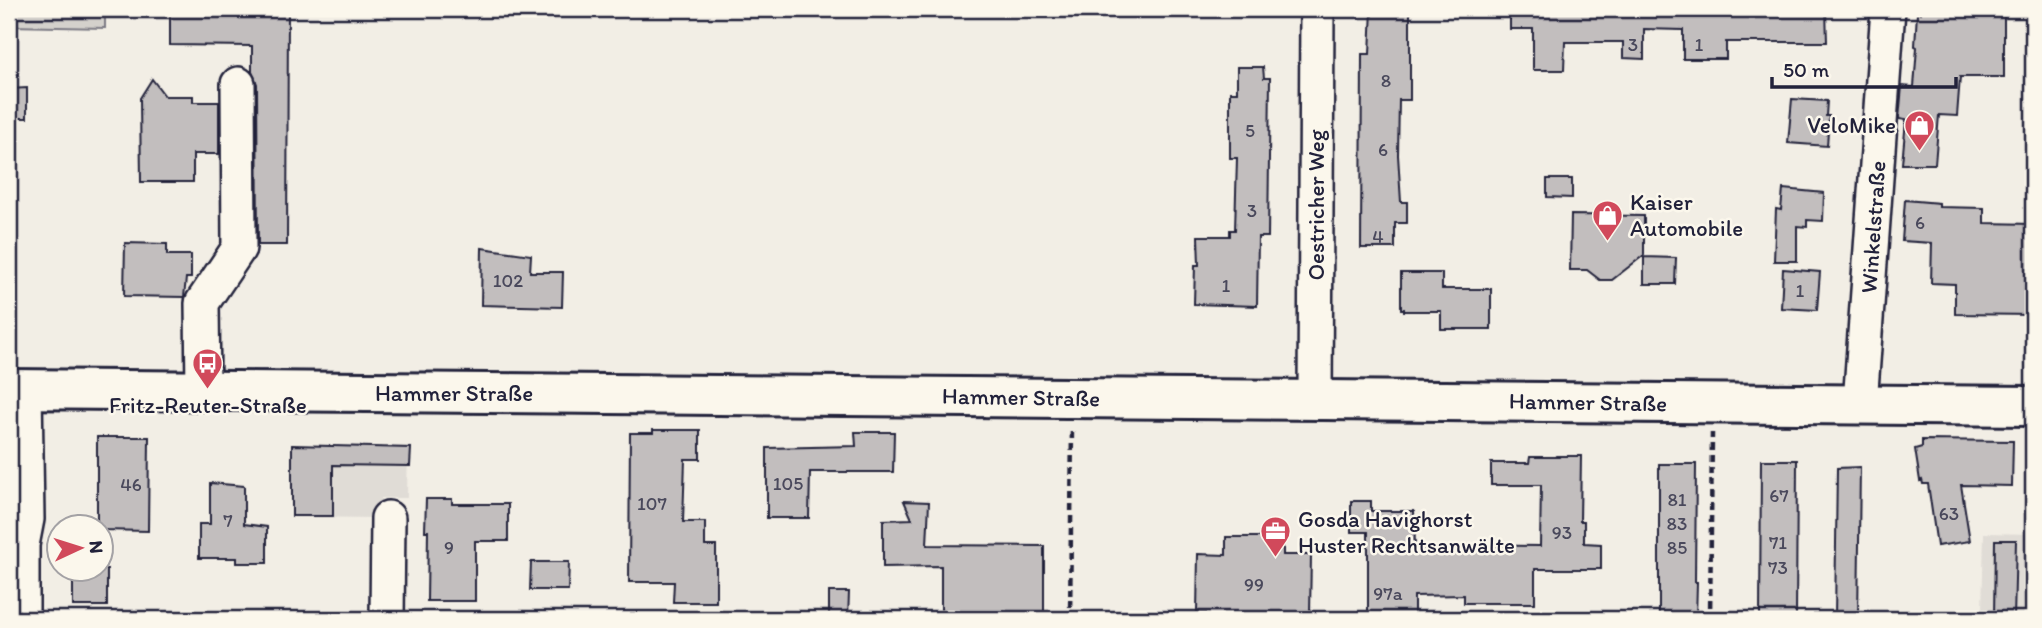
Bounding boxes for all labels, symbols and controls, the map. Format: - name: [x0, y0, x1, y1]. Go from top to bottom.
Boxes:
- house number: 3: [1628, 33, 1638, 56]
- house number: 1: [1695, 33, 1704, 56]
- scale bar: [1772, 46, 1956, 90]
- text: 50 m: [1783, 57, 1830, 82]
- house number: 8: [1381, 69, 1391, 92]
- shop icon: VeloMike: [1902, 108, 1936, 152]
- place label: VeloMike: [1807, 111, 1896, 139]
- house number: 5: [1245, 119, 1255, 142]
- street label: Oestricher Weg: [1302, 129, 1330, 280]
- house number: 6: [1378, 138, 1388, 161]
- street label: Winkelstraße: [1854, 160, 1892, 294]
- place label: Kaiser Automobile: [1630, 188, 1743, 242]
- shop icon: Kaiser Automobile: [1590, 198, 1624, 242]
- house number: 3: [1247, 199, 1257, 222]
- house number: 6: [1915, 211, 1925, 234]
- house number: 4: [1372, 225, 1384, 248]
- house number: 102: [493, 269, 523, 292]
- house number: 1: [1222, 274, 1231, 297]
- house number: 1: [1796, 279, 1805, 302]
- bus stop icon: Fritz-Reuter-Straße: [191, 347, 225, 391]
- street label: Hammer Straße: [375, 379, 533, 407]
- street label: Hammer Straße: [942, 382, 1100, 412]
- street label: Hammer Straße: [1509, 387, 1667, 417]
- place label: Fritz-Reuter-Straße: [109, 391, 307, 419]
- house number: 105: [773, 472, 803, 495]
- house number: 46: [120, 473, 142, 496]
- house number: 67: [1769, 484, 1789, 507]
- house number: 81: [1667, 488, 1687, 511]
- house number: 107: [637, 492, 667, 515]
- house number: 63: [1939, 502, 1959, 525]
- place label: Gosda Havighorst Huster Rechtsanwälte: [1298, 505, 1515, 559]
- house number: 7: [223, 509, 233, 532]
- north arrow: [46, 512, 116, 582]
- house number: 83: [1667, 512, 1687, 535]
- office icon: Gosda Havighorst Huster Rechtsanwälte: [1258, 515, 1292, 559]
- house number: 93: [1552, 521, 1572, 544]
- house number: 71: [1769, 531, 1787, 554]
- house number: 9: [444, 536, 454, 559]
- house number: 85: [1667, 536, 1687, 559]
- text: N: [85, 540, 108, 554]
- house number: 73: [1768, 556, 1788, 579]
- house number: 99: [1244, 573, 1264, 596]
- house number: 97a: [1373, 582, 1403, 605]

